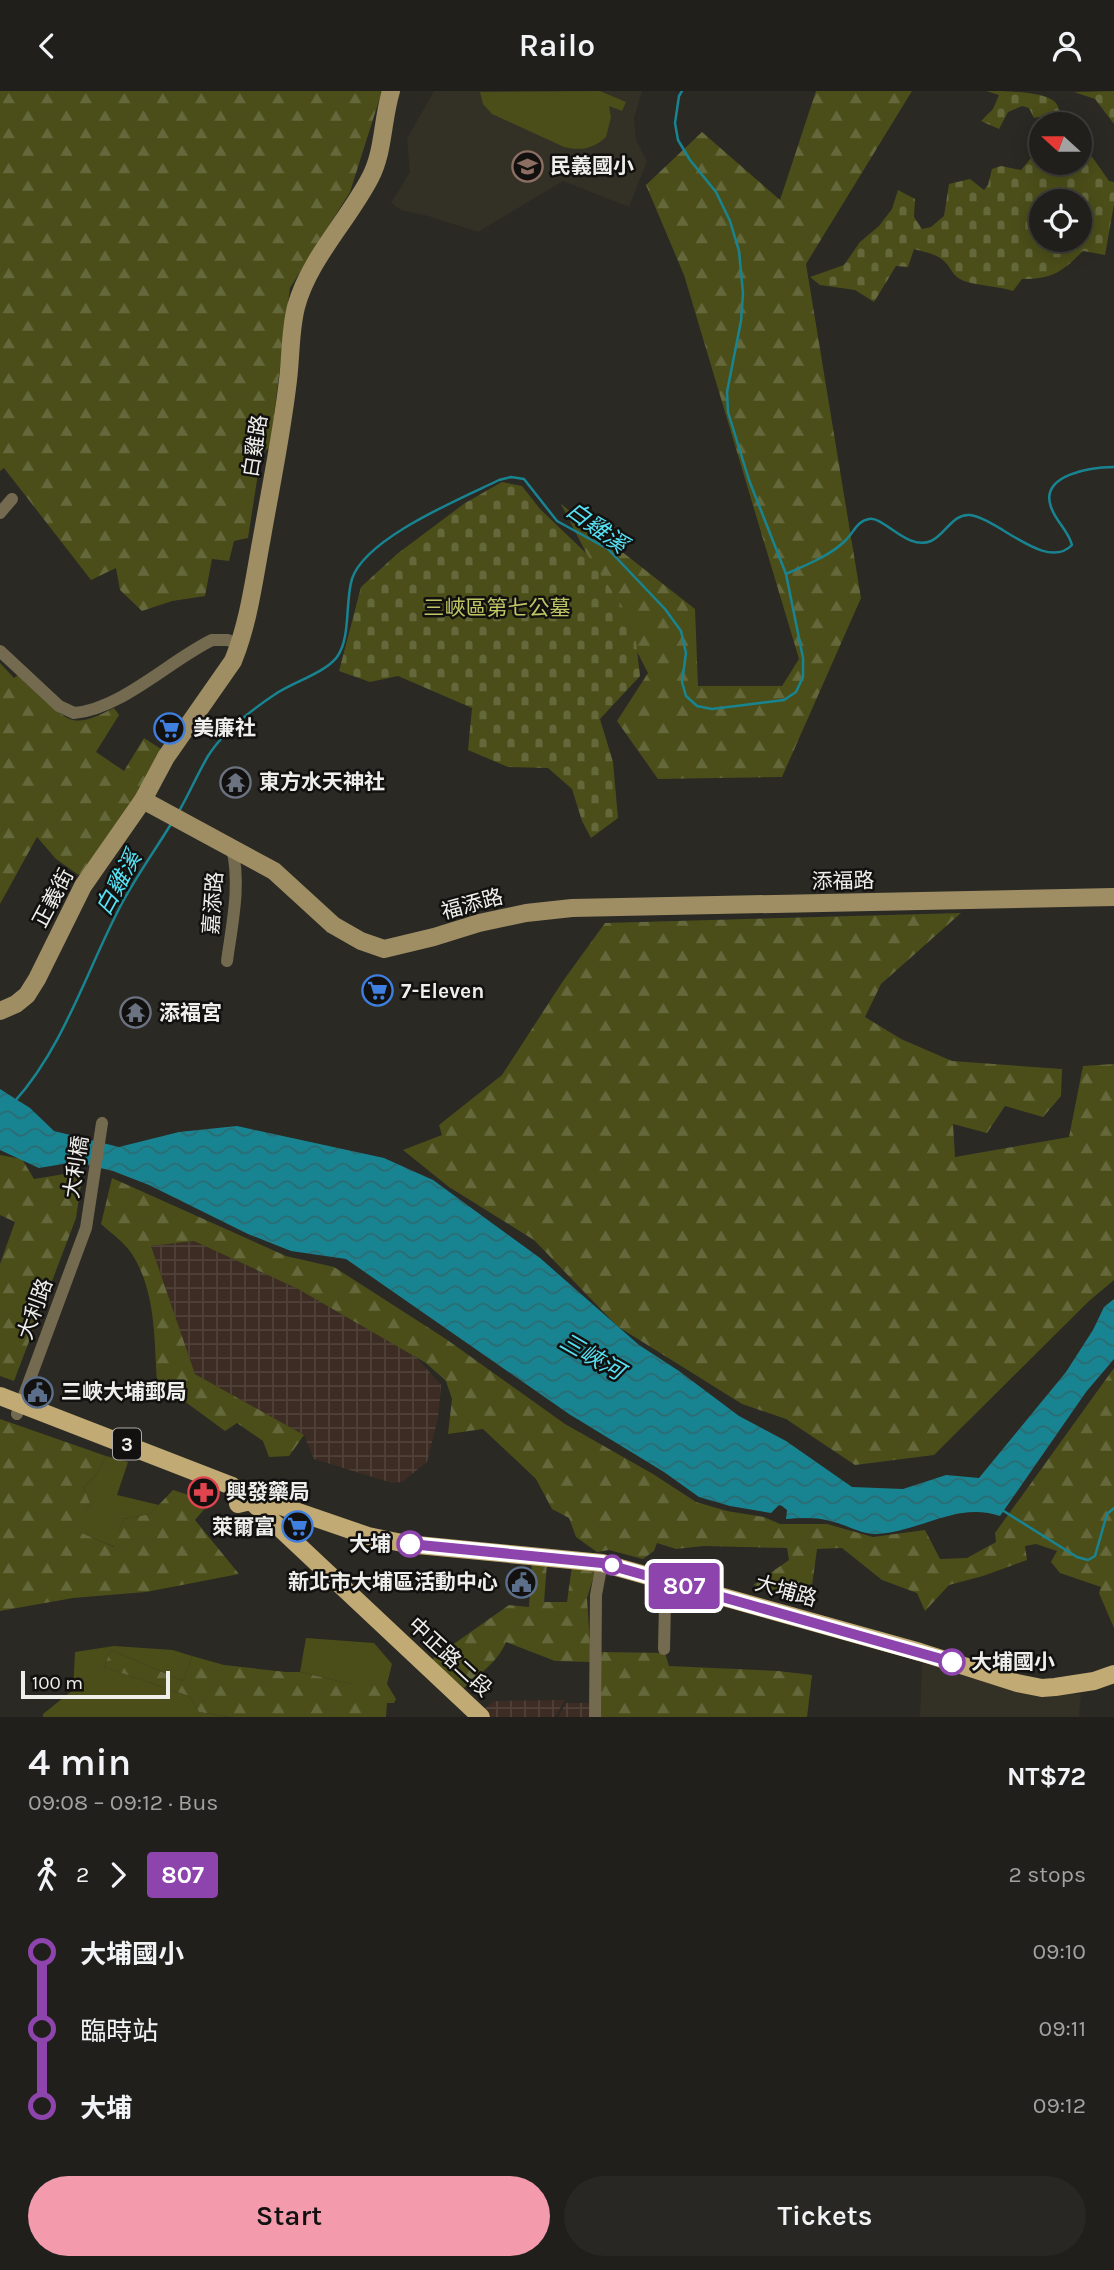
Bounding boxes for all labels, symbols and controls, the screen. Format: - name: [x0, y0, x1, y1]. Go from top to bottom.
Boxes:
- icon: back: [28, 27, 66, 65]
- text: Railo: [519, 27, 595, 64]
- icon: person: [1048, 27, 1086, 65]
- north arrow: [1029, 112, 1092, 175]
- map controls: [1029, 112, 1092, 252]
- school or university icon: 民義國小: [510, 149, 544, 183]
- place label: 民義國小: [550, 154, 634, 178]
- button: locate: [1029, 189, 1092, 252]
- street label: 白雞路: [238, 413, 272, 479]
- water label: 白雞溪: [561, 496, 635, 560]
- park label: 三峽區第七公墓: [424, 596, 571, 620]
- supermarket icon: 美廉社: [153, 711, 187, 745]
- place label: 美廉社: [193, 716, 256, 740]
- temple icon: 東方水天神社: [219, 765, 253, 799]
- place label: 東方水天神社: [259, 770, 385, 794]
- water label: 白雞溪: [90, 844, 148, 920]
- street label: 正義街: [28, 865, 78, 931]
- street label: 添福路: [811, 868, 875, 894]
- street label: 嘉添路: [199, 871, 227, 935]
- street label: 福添路: [438, 884, 506, 924]
- supermarket icon: 7-Eleven: [361, 974, 395, 1008]
- place label: 7-Eleven: [401, 979, 484, 1003]
- temple icon: 添福宮: [119, 996, 153, 1030]
- place label: 添福宮: [159, 1001, 222, 1025]
- street label: 大利橋: [59, 1134, 93, 1200]
- street label: 大利路: [13, 1275, 57, 1343]
- water label: 三峽河: [555, 1327, 632, 1387]
- public building icon: 三峽大埔郵局: [21, 1375, 55, 1409]
- place label: 三峽大埔郵局: [61, 1380, 187, 1404]
- road number: 3: [113, 1429, 141, 1459]
- pharmacy icon: 興發藥局: [186, 1475, 220, 1509]
- place label: 興發藥局: [226, 1480, 310, 1504]
- supermarket icon: 萊爾富: [281, 1510, 315, 1544]
- place label: 萊爾富: [212, 1515, 275, 1539]
- marker: 大埔: [397, 1531, 423, 1557]
- place label: 大埔: [349, 1532, 391, 1556]
- unlabelled marker: [602, 1555, 622, 1575]
- line badge: 807: [644, 1563, 724, 1609]
- public building icon: 新北市大埔區活動中心: [504, 1565, 538, 1599]
- place label: 新北市大埔區活動中心: [288, 1570, 498, 1594]
- street label: 大埔路: [752, 1571, 820, 1611]
- text: 807: [663, 1572, 705, 1600]
- street label: 中正路二段: [403, 1612, 497, 1702]
- marker: 大埔國小: [939, 1649, 965, 1675]
- place label: 大埔國小: [971, 1650, 1055, 1674]
- scale bar: [21, 1668, 170, 1700]
- text: 100 m: [32, 1672, 83, 1694]
- text: 4 min: [28, 1740, 131, 1785]
- text: NT$72: [1007, 1761, 1086, 1792]
- text: 09:08 – 09:12 · Bus: [28, 1789, 218, 1816]
- icon: walk: [28, 1856, 66, 1894]
- icon: forward: [99, 1856, 137, 1894]
- text: 2: [76, 1861, 89, 1888]
- text: 807: [161, 1861, 204, 1889]
- text: 2 stops: [1008, 1861, 1086, 1888]
- text: 09:10: [1032, 1938, 1086, 1965]
- text: 大埔國小: [80, 1939, 184, 1970]
- text: 09:11: [1039, 2015, 1086, 2042]
- text: 臨時站: [80, 2016, 158, 2047]
- text: 09:12: [1033, 2092, 1086, 2119]
- text: 大埔: [80, 2093, 132, 2124]
- button: Start: [28, 2176, 550, 2256]
- button: Tickets: [564, 2176, 1086, 2256]

